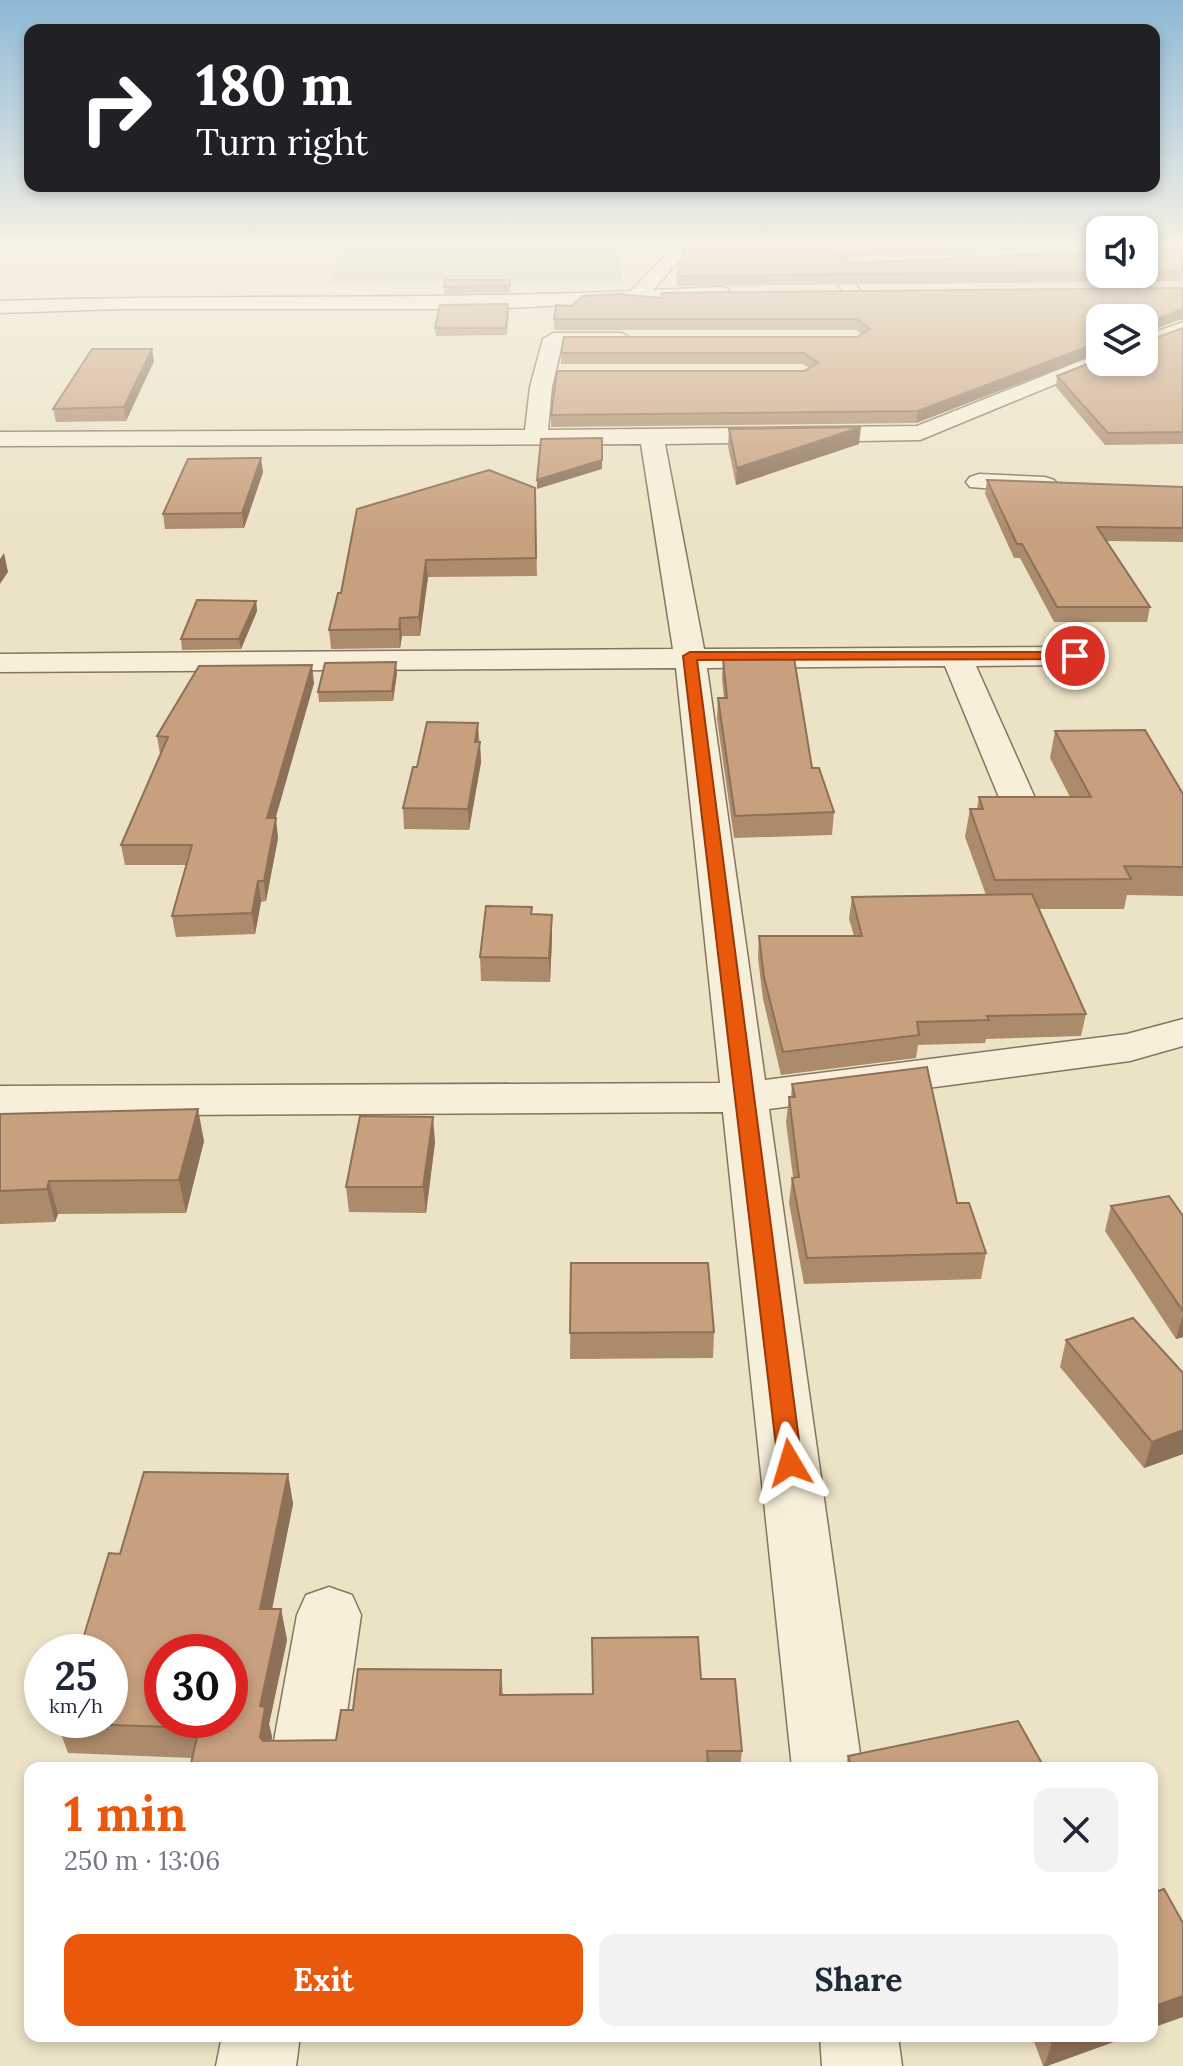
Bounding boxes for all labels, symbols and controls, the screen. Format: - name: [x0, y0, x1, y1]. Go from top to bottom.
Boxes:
- text: 180 m: [196, 49, 353, 120]
- icon: right: [64, 56, 168, 160]
- text: Turn right: [196, 119, 369, 165]
- map controls: [1086, 216, 1158, 376]
- button: sound: [1086, 216, 1158, 288]
- button: layers: [1086, 304, 1158, 376]
- pin: [1041, 622, 1109, 690]
- icon: arrive: [1053, 634, 1097, 678]
- position arrow: [748, 1421, 832, 1505]
- speed limit sign: 30: [144, 1634, 248, 1738]
- text: 25: [55, 1650, 97, 1701]
- text: km/h: [49, 1693, 103, 1718]
- text: 1 min: [64, 1783, 187, 1844]
- button: close: [1034, 1788, 1118, 1872]
- text: 250 m · 13:06: [64, 1844, 220, 1877]
- button: Exit: [64, 1934, 583, 2026]
- button: Share: [599, 1934, 1118, 2026]

